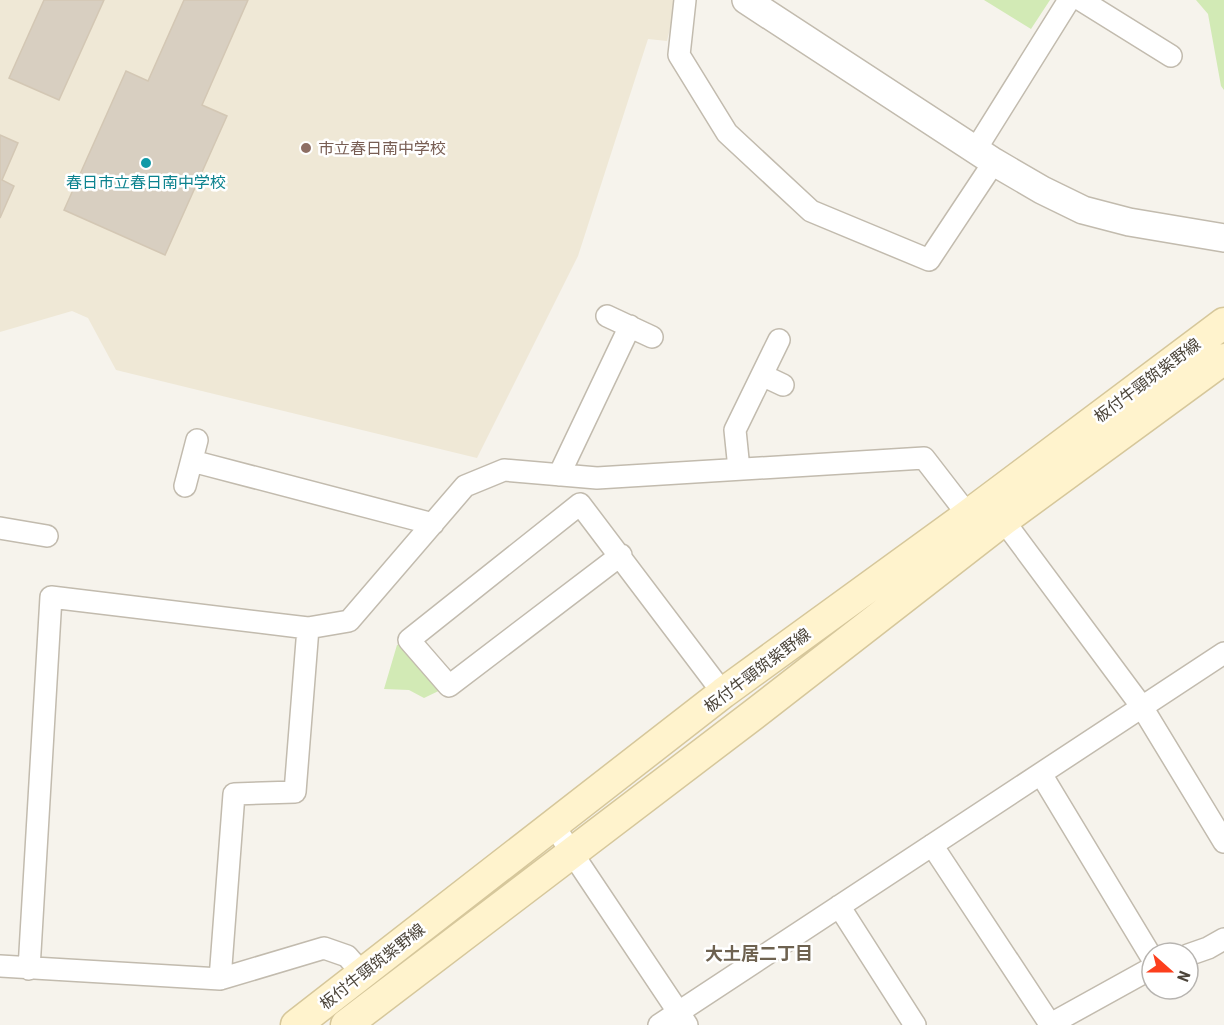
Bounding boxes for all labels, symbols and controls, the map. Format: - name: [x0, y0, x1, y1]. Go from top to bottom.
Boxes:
- place label: 市立春日南中学校: [318, 139, 446, 158]
- marker: 市立春日南中学校: [299, 141, 313, 155]
- marker: 春日市立春日南中学校: [139, 156, 153, 170]
- place label: 春日市立春日南中学校: [66, 173, 226, 192]
- street label: 板付牛頸筑紫野線: [1090, 334, 1204, 427]
- street label: 板付牛頸筑紫野線: [700, 624, 814, 717]
- street label: 板付牛頸筑紫野線: [316, 920, 429, 1013]
- north arrow: [1140, 941, 1200, 1001]
- district label: 大土居二丁目: [705, 943, 813, 964]
- text: N: [1173, 968, 1194, 984]

